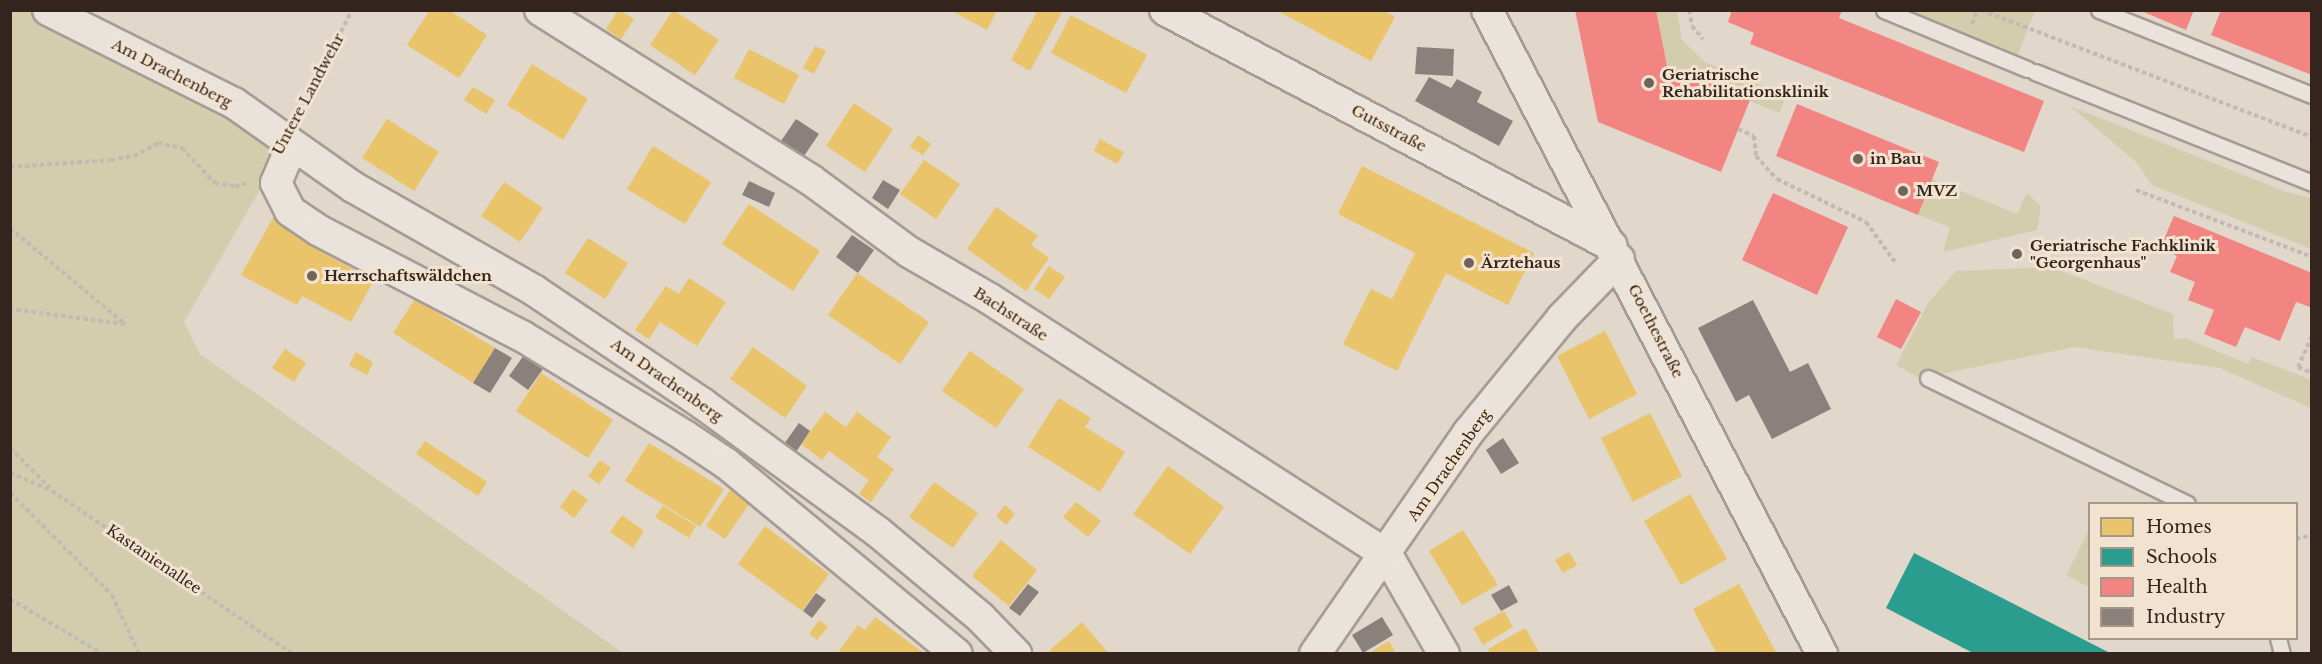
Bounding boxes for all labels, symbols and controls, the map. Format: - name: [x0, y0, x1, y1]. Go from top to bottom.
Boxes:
- street label: Untere Landwehr: [268, 30, 348, 158]
- street label: Am Drachenberg: [109, 35, 235, 111]
- place label: Geriatrische Rehabilitationsklinik: [1662, 65, 1829, 100]
- marker: Geriatrische Rehabilitationsklinik: [1640, 74, 1658, 92]
- street label: Gutsstraße: [1348, 101, 1430, 155]
- place label: in Bau: [1870, 150, 1922, 168]
- marker: in Bau: [1851, 152, 1865, 166]
- marker: MVZ: [1894, 182, 1912, 200]
- place label: MVZ: [1916, 182, 1957, 200]
- place label: Geriatrische Fachklinik "Georgenhaus": [2030, 236, 2216, 271]
- marker: Geriatrische Fachklinik "Georgenhaus": [2008, 245, 2026, 263]
- place label: Ärztehaus: [1481, 254, 1561, 272]
- marker: Ärztehaus: [1462, 256, 1476, 270]
- place label: Herrschaftswäldchen: [324, 267, 492, 285]
- marker: Herrschaftswäldchen: [305, 269, 319, 283]
- street label: Goethestraße: [1625, 281, 1687, 381]
- street label: Bachstraße: [970, 283, 1052, 345]
- street label: Am Drachenberg: [608, 335, 726, 425]
- street label: Am Drachenberg: [1404, 406, 1494, 524]
- legend: [2088, 502, 2298, 640]
- text: Homes: [2146, 516, 2212, 538]
- street label: Kastanienallee: [103, 521, 205, 597]
- text: Schools: [2146, 546, 2217, 568]
- text: Health: [2146, 576, 2208, 598]
- text: Industry: [2146, 606, 2225, 628]

